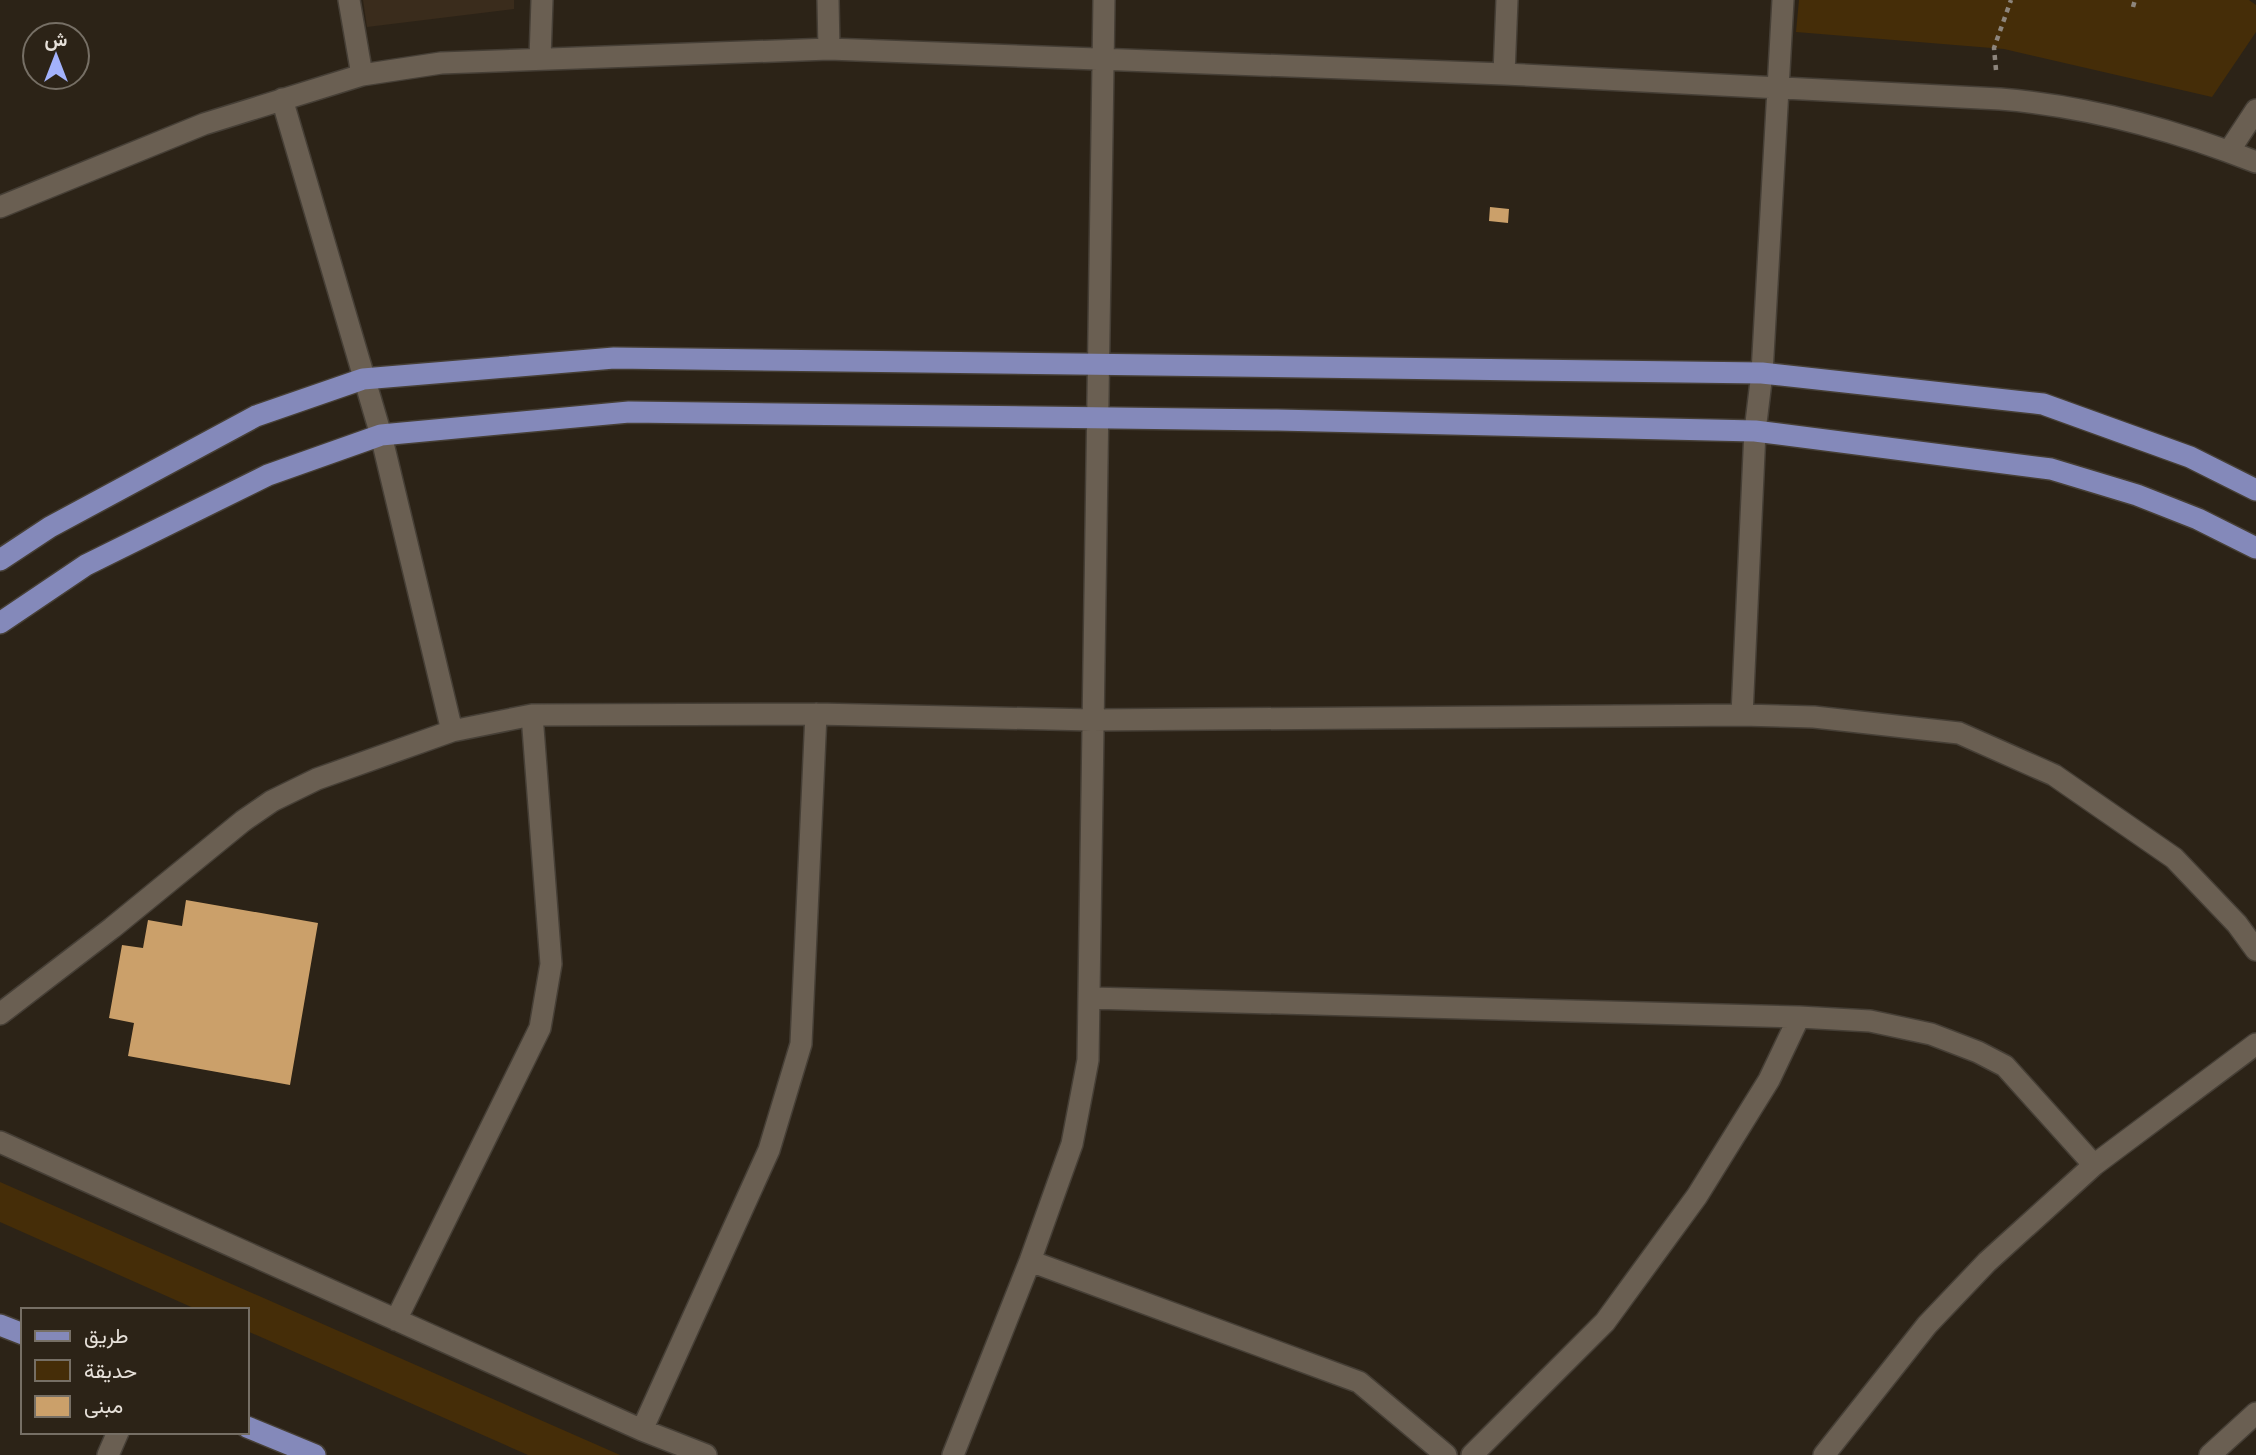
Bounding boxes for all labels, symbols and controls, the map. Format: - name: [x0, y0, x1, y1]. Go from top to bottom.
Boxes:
- north arrow: [21, 21, 91, 91]
- text: ش: [45, 26, 68, 52]
- legend: [21, 1308, 248, 1434]
- text: طريق: [84, 1321, 129, 1350]
- text: حديقة: [84, 1356, 137, 1385]
- text: مبنى: [84, 1391, 123, 1420]

